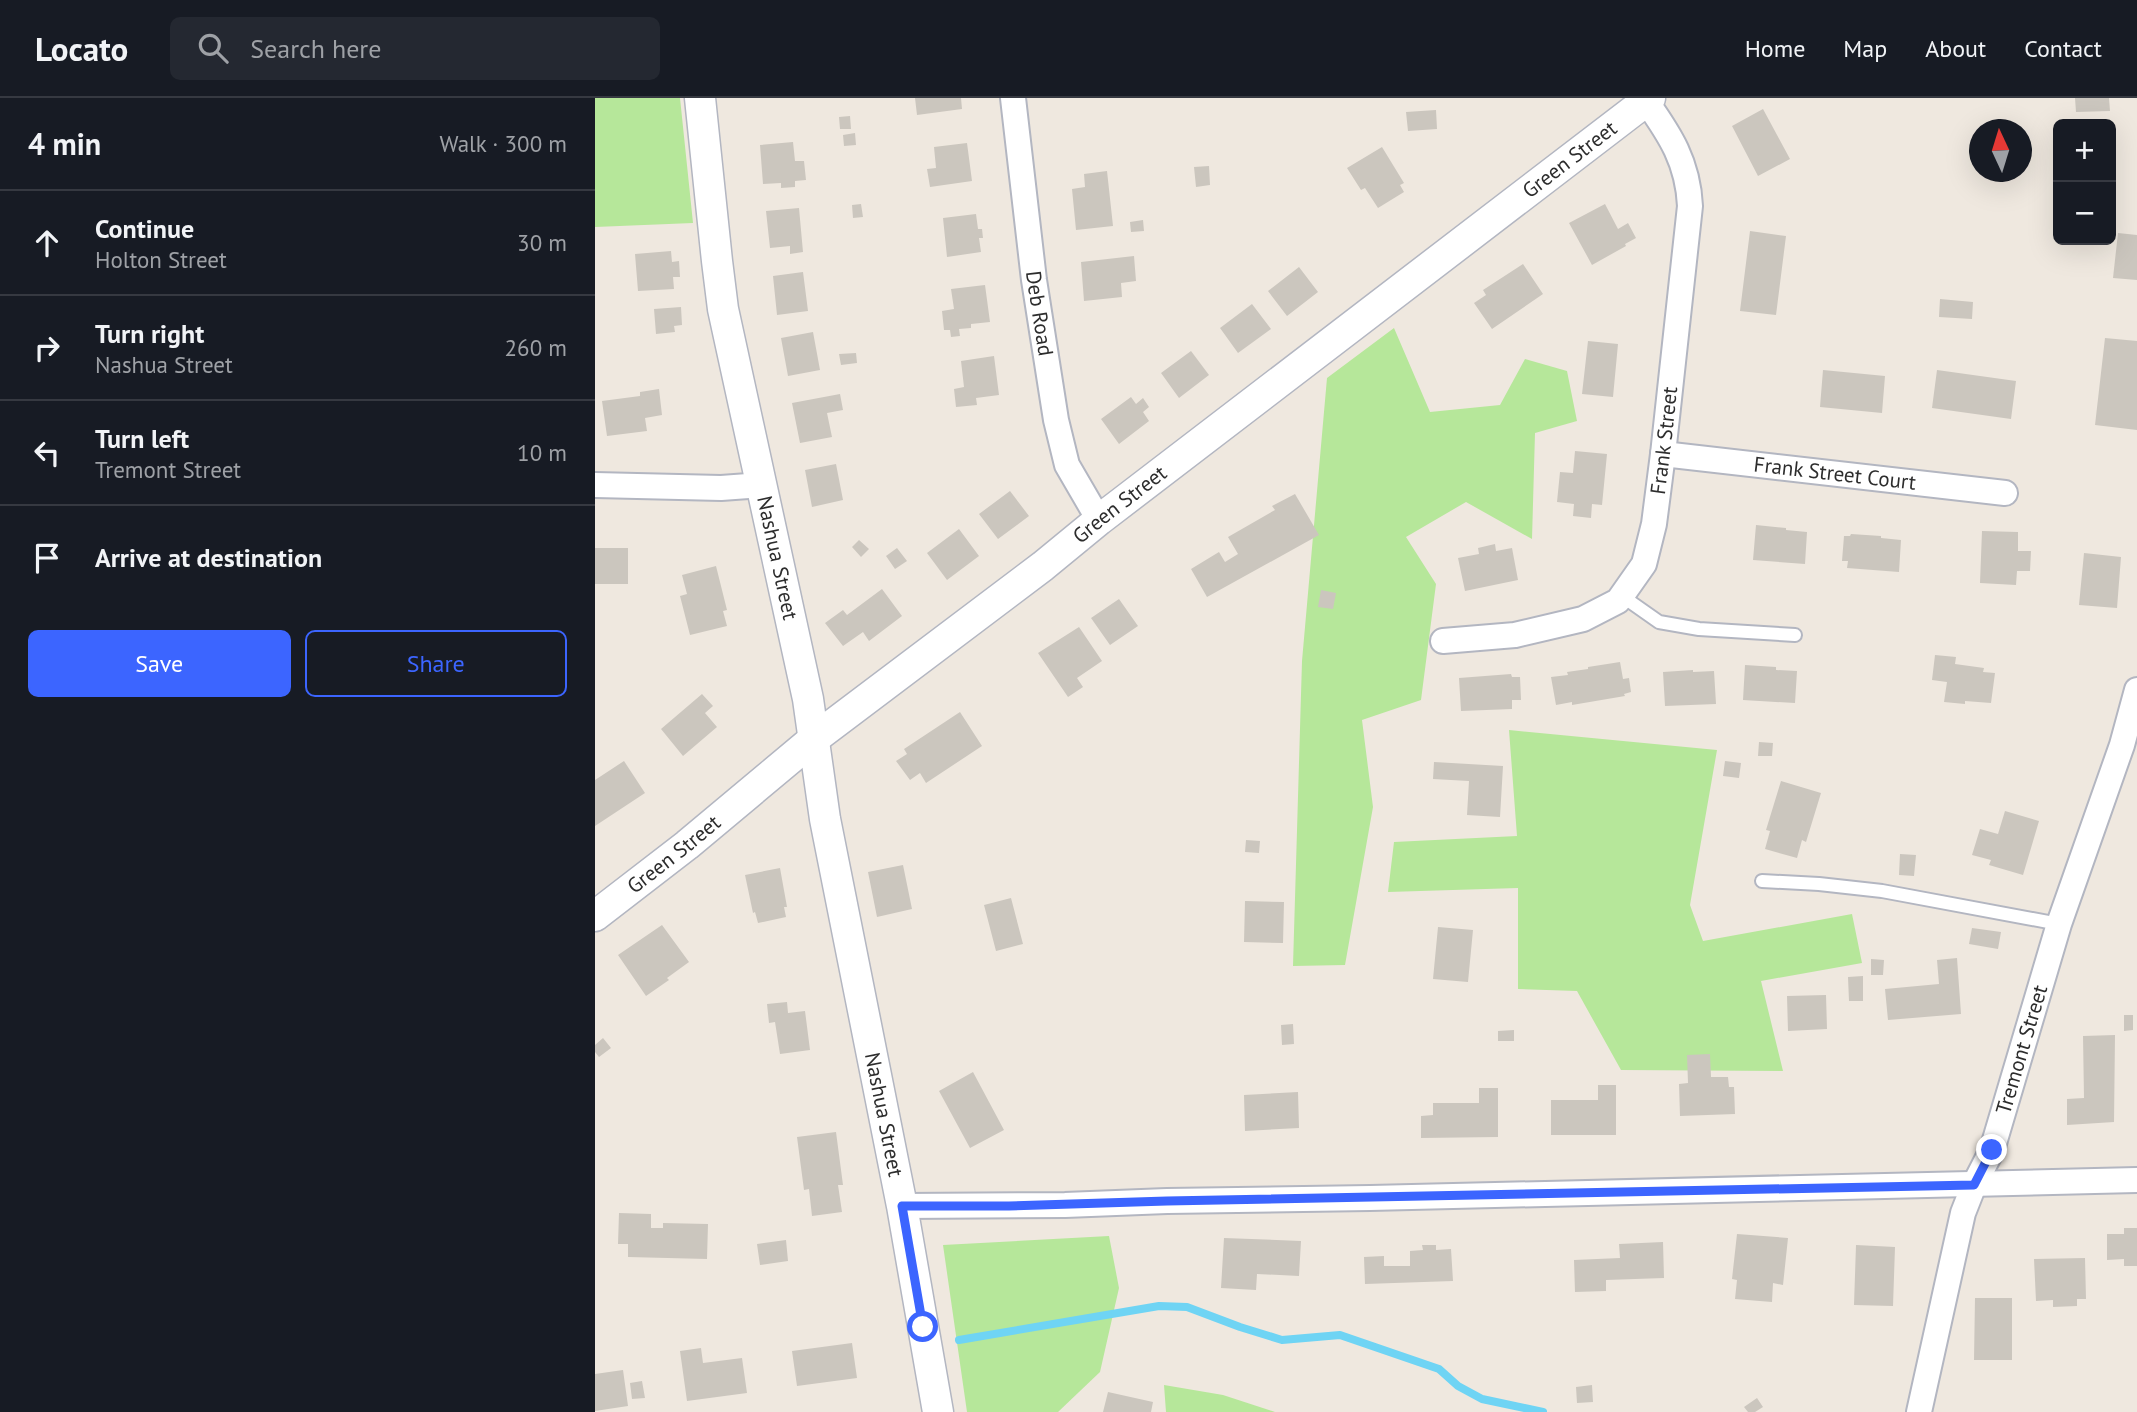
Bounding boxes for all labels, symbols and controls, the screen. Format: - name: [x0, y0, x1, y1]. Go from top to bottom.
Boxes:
- search box: [170, 17, 660, 80]
- text: Locato: [35, 27, 128, 70]
- icon: search: [194, 29, 232, 67]
- text: Search here: [250, 32, 381, 65]
- text: Home: [1745, 33, 1805, 64]
- text: Map: [1843, 33, 1887, 64]
- text: About: [1925, 33, 1986, 64]
- text: Contact: [2024, 33, 2102, 64]
- street label: Green Street: [1517, 114, 1622, 204]
- north arrow: [1969, 119, 2032, 182]
- map controls: [2053, 119, 2116, 245]
- button: +: [2053, 119, 2116, 182]
- text: 4 min: [28, 124, 101, 163]
- text: Walk · 300 m: [440, 129, 567, 158]
- button: −: [2053, 182, 2116, 245]
- text: Continue: [95, 212, 194, 245]
- icon: ahead: [28, 224, 66, 262]
- text: 30 m: [517, 228, 567, 257]
- text: Holton Street: [95, 245, 227, 274]
- street label: Deb Road: [1020, 269, 1060, 358]
- text: Turn right: [95, 317, 204, 350]
- icon: right: [28, 329, 66, 367]
- text: 260 m: [505, 333, 567, 362]
- text: Nashua Street: [95, 350, 233, 379]
- street label: Frank Street: [1644, 385, 1683, 496]
- text: Turn left: [95, 422, 189, 455]
- icon: left: [28, 434, 66, 472]
- text: 10 m: [517, 438, 567, 467]
- street label: Frank Street Court: [1752, 450, 1917, 496]
- text: Tremont Street: [95, 455, 241, 484]
- street label: Green Street: [1067, 459, 1172, 549]
- street label: Nashua Street: [751, 493, 804, 622]
- icon: arrive: [28, 539, 66, 577]
- text: Arrive at destination: [95, 541, 322, 574]
- button: Save: [28, 630, 291, 697]
- button: Share: [305, 630, 567, 697]
- street label: Green Street: [621, 809, 726, 899]
- street label: Tremont Street: [1989, 982, 2053, 1117]
- street label: Nashua Street: [859, 1050, 910, 1179]
- route end: [1976, 1134, 2007, 1165]
- route start: [907, 1311, 938, 1342]

